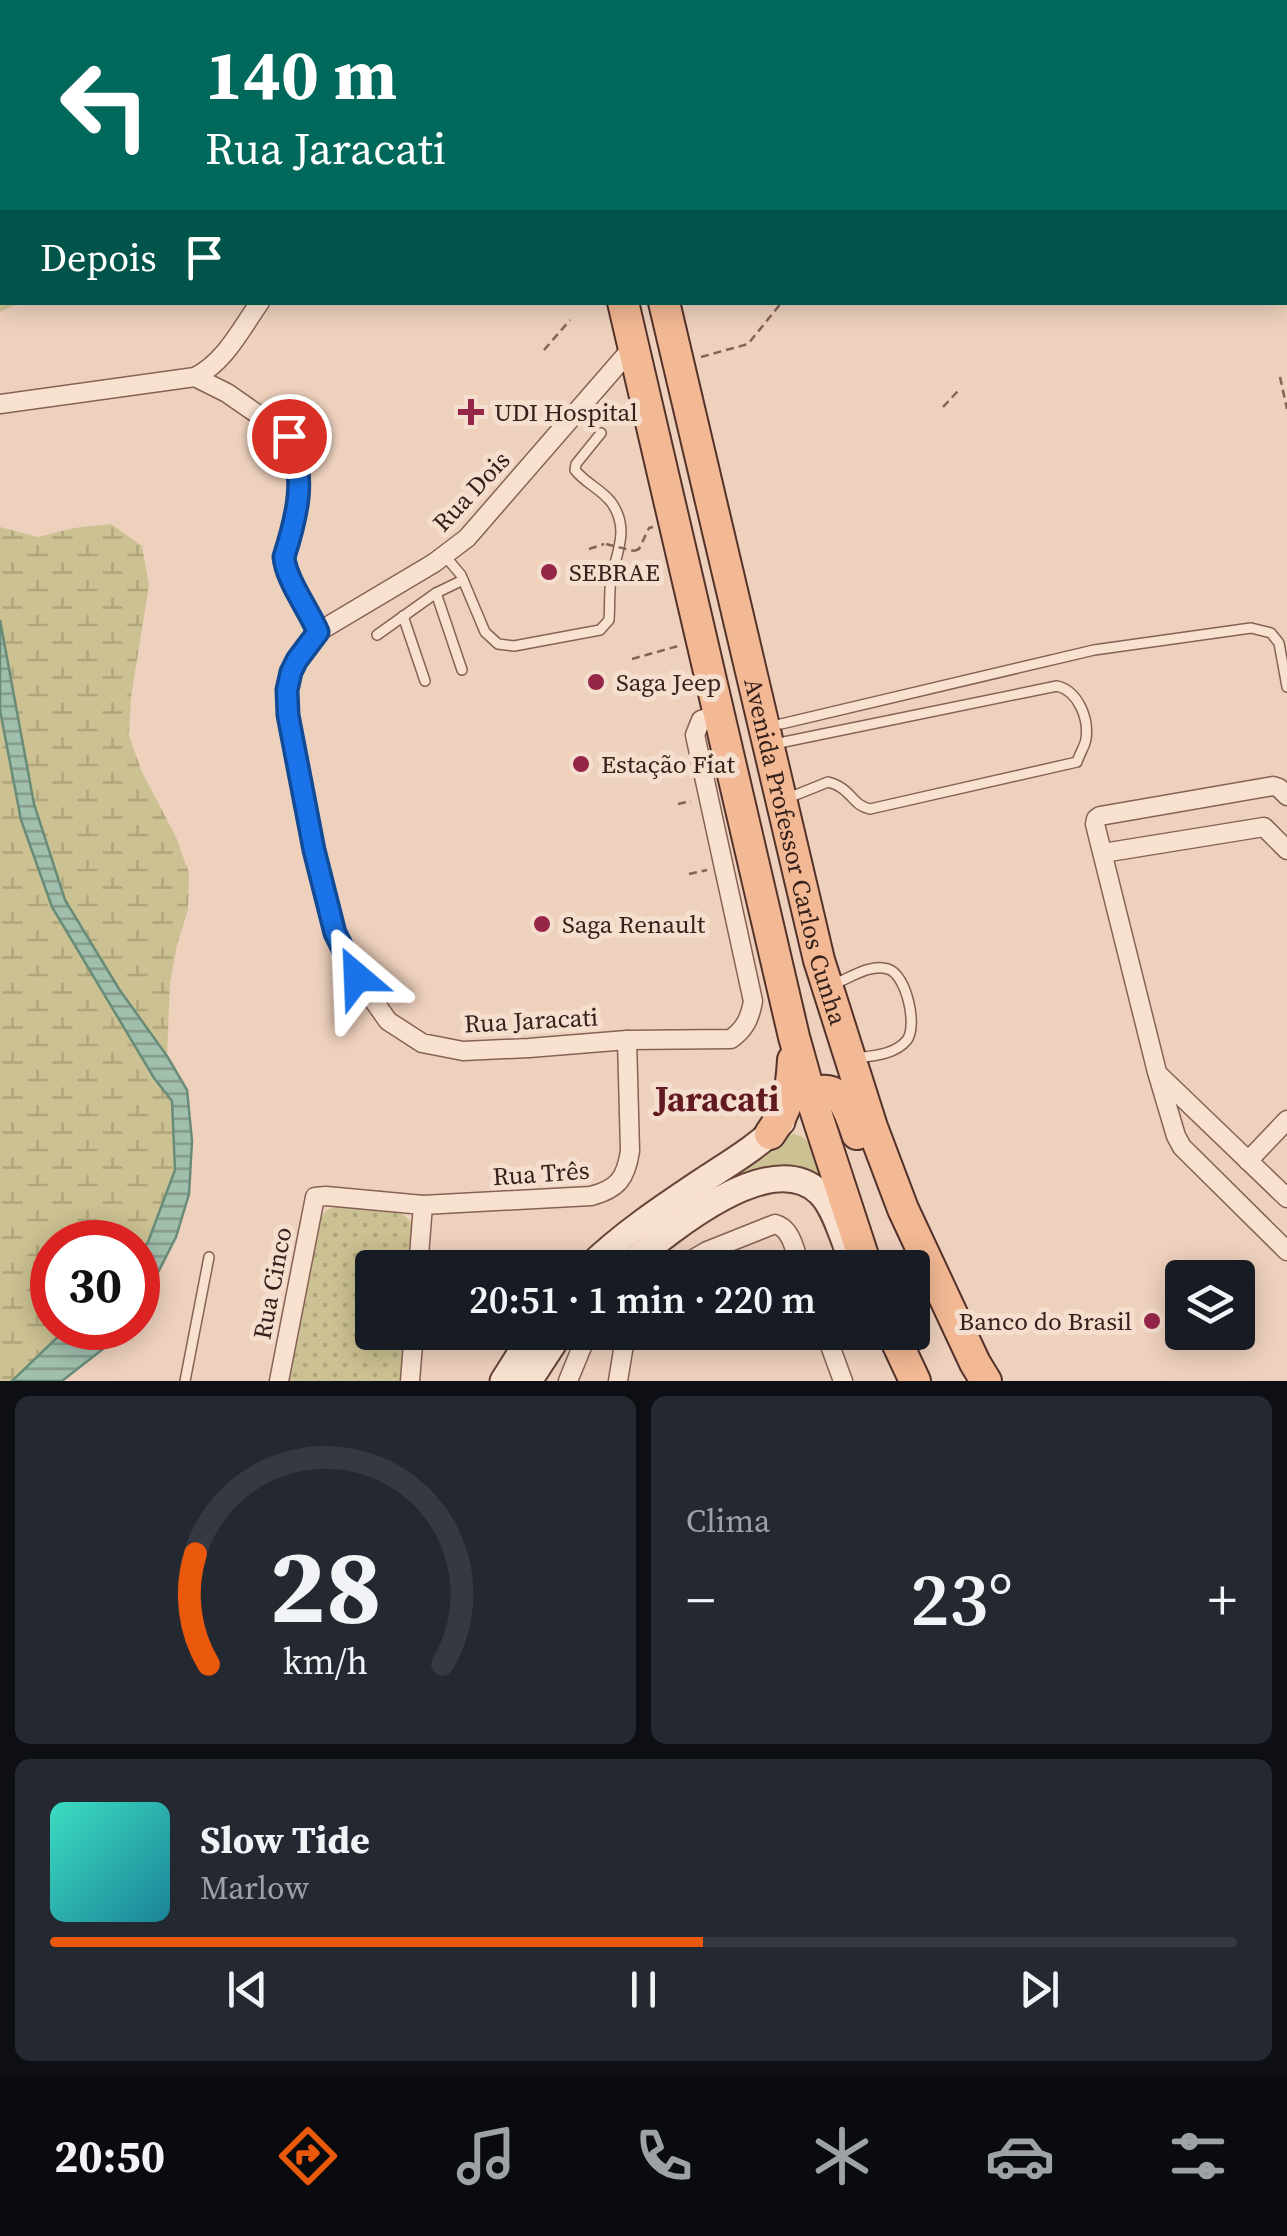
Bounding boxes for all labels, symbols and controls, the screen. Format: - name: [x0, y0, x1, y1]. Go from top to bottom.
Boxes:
- text: 140 m: [205, 26, 397, 122]
- icon: left: [40, 40, 170, 170]
- text: Rua Jaracati: [205, 117, 446, 179]
- icon: arrive: [177, 230, 232, 285]
- text: Depois: [40, 232, 157, 284]
- pin: [247, 394, 332, 479]
- place label: UDI Hospital: [494, 395, 638, 429]
- marker: UDI Hospital: [458, 399, 484, 425]
- icon: arrive: [262, 409, 317, 464]
- street label: Rua Dois: [425, 443, 517, 539]
- place label: SEBRAE: [569, 555, 660, 589]
- marker: SEBRAE: [538, 561, 560, 583]
- place label: Saga Jeep: [616, 665, 721, 699]
- marker: Saga Jeep: [585, 671, 607, 693]
- street label: Avenida Professor Carlos Cunha: [736, 675, 856, 1029]
- place label: Estação Fiat: [601, 747, 736, 781]
- marker: Estação Fiat: [570, 753, 592, 775]
- place label: Saga Renault: [562, 907, 706, 941]
- marker: Saga Renault: [531, 913, 553, 935]
- position arrow: [305, 925, 409, 1029]
- street label: Rua Jaracati: [463, 1000, 599, 1040]
- district label: Jaracati: [653, 1075, 779, 1123]
- street label: Rua Três: [491, 1153, 591, 1193]
- speed limit sign: 30: [30, 1220, 160, 1350]
- street label: Rua Cinco: [244, 1224, 300, 1342]
- map controls: [1165, 1260, 1255, 1350]
- button: layers: [1165, 1260, 1255, 1350]
- text: 20:51 · 1 min · 220 m: [469, 1274, 816, 1326]
- place label: Banco do Brasil: [959, 1304, 1132, 1338]
- marker: Banco do Brasil: [1141, 1310, 1163, 1332]
- text: Clima: [686, 1499, 770, 1543]
- text: 28: [269, 1514, 382, 1657]
- text: 23°: [910, 1547, 1013, 1650]
- text: −: [686, 1562, 715, 1637]
- text: +: [1208, 1562, 1237, 1637]
- text: km/h: [283, 1637, 368, 1686]
- text: Slow Tide: [200, 1814, 370, 1866]
- text: Marlow: [200, 1866, 309, 1910]
- icon: previous: [220, 1962, 275, 2017]
- icon: pause: [616, 1962, 671, 2017]
- icon: next: [1012, 1962, 1067, 2017]
- icon: directions: [273, 2121, 343, 2191]
- icon: music: [451, 2121, 521, 2191]
- icon: phone: [629, 2121, 699, 2191]
- icon: climate: [807, 2121, 877, 2191]
- icon: car: [985, 2121, 1055, 2191]
- icon: filters: [1163, 2121, 1233, 2191]
- text: 20:50: [54, 2125, 165, 2187]

